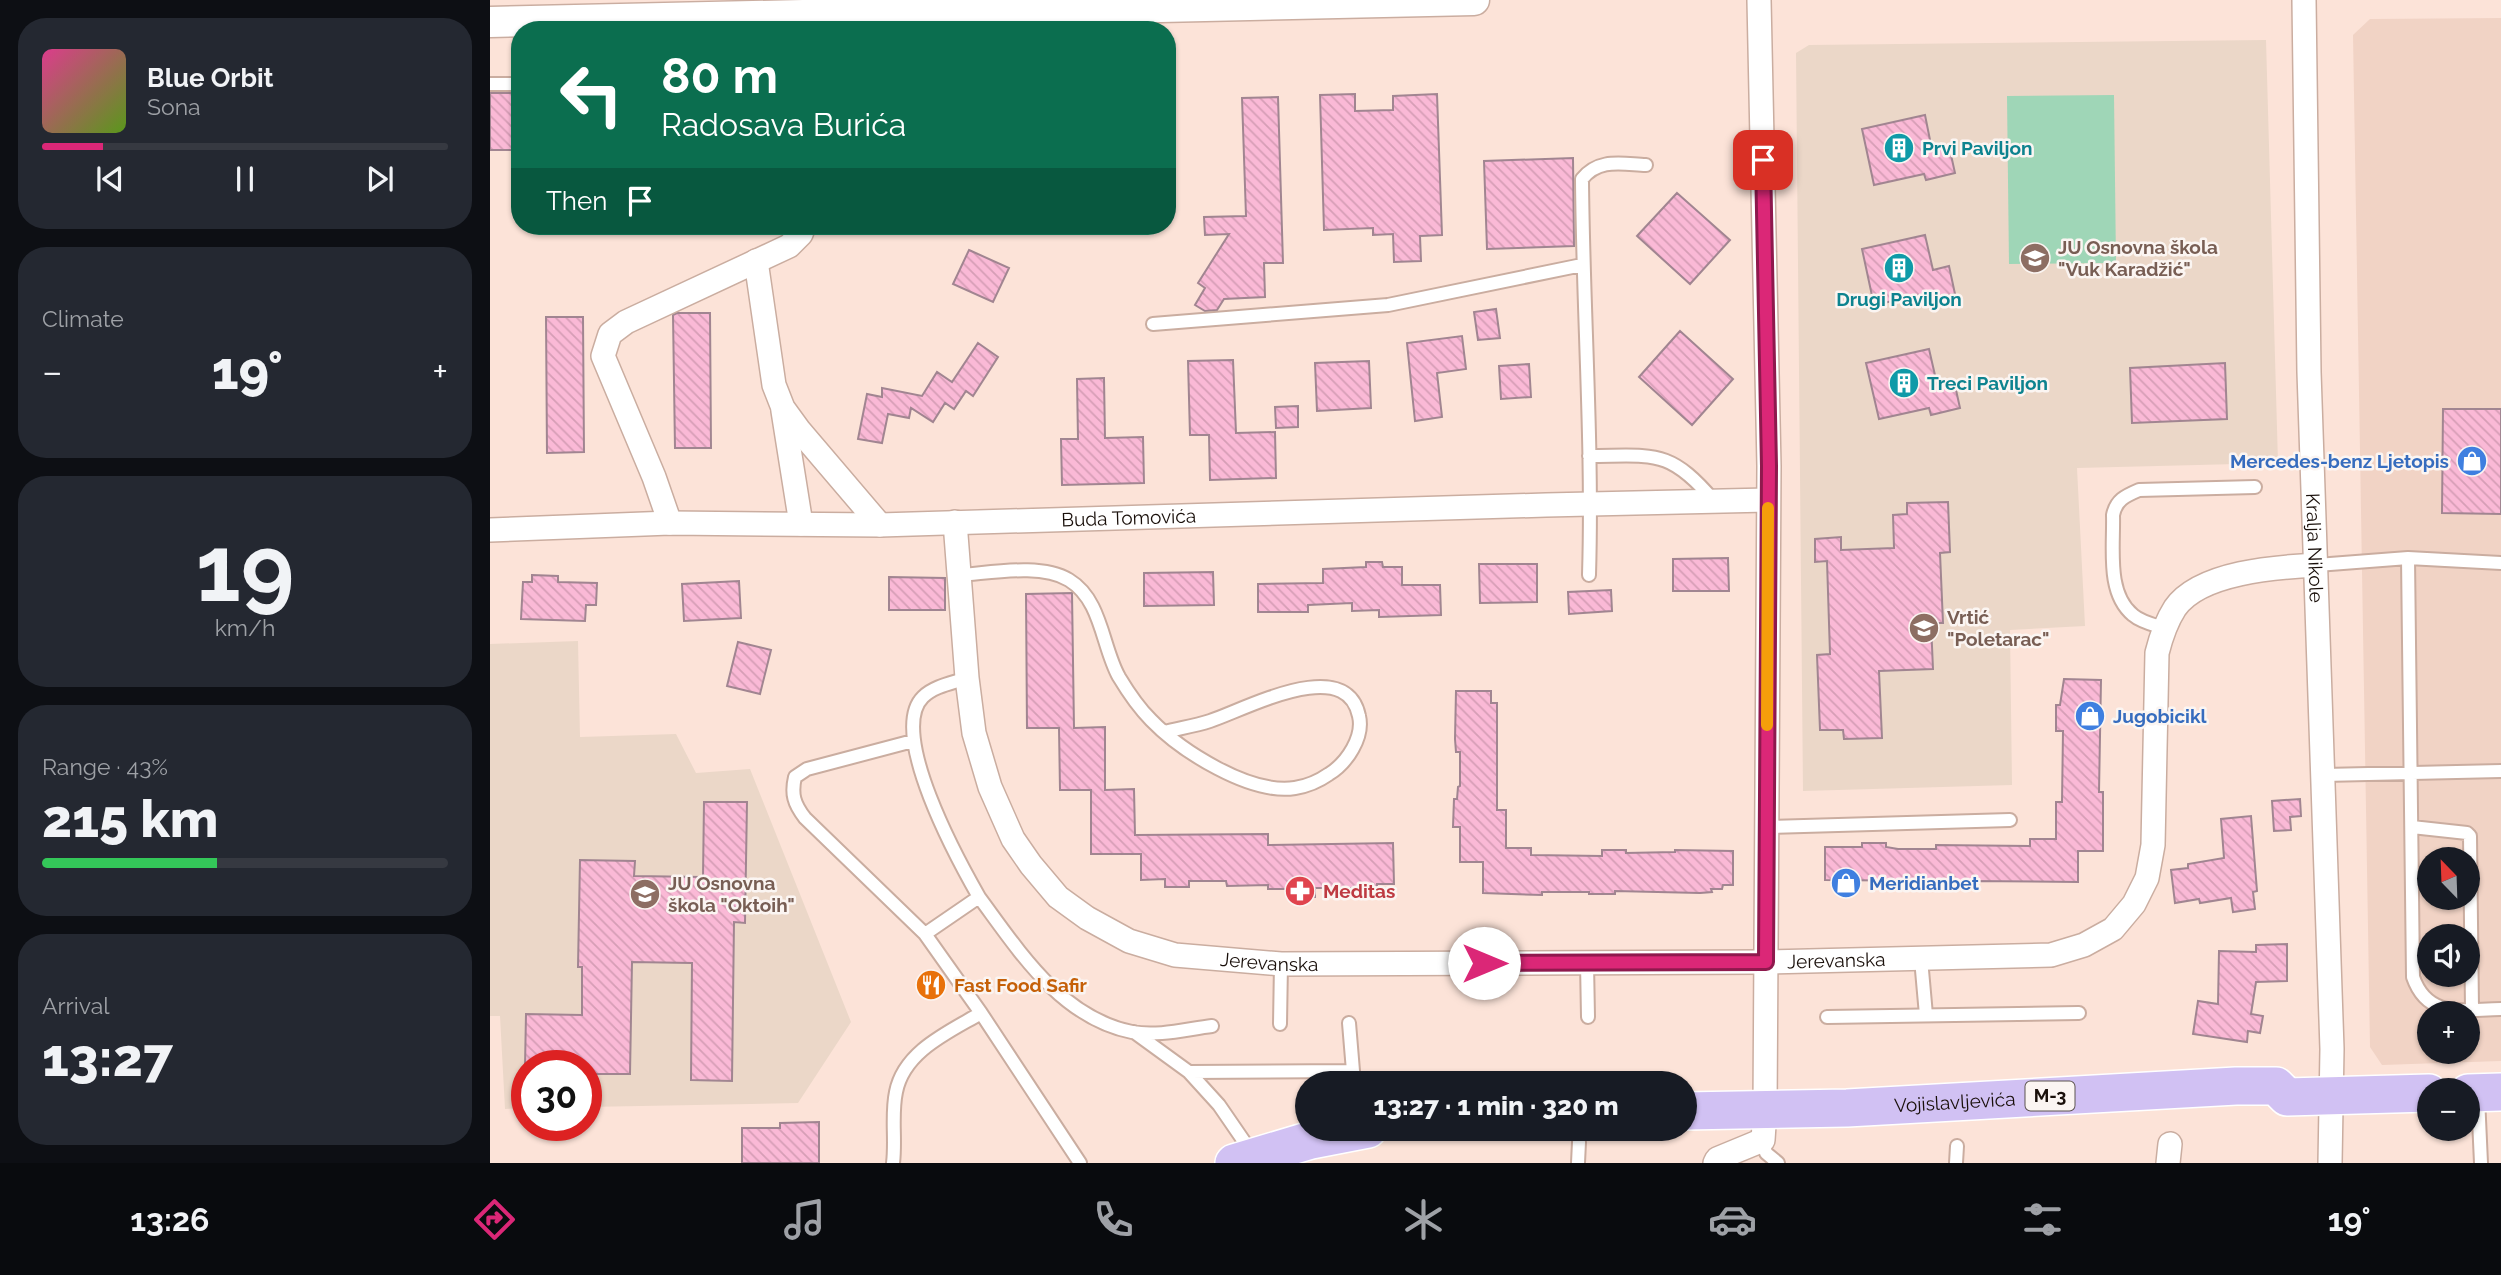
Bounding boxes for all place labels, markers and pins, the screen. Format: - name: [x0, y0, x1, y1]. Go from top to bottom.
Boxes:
- pin: [1733, 130, 1793, 190]
- building icon: Prvi Paviljon: [1882, 131, 1916, 165]
- place label: Prvi Paviljon: [1922, 137, 2033, 159]
- place label: JU Osnovna škola "Vuk Karadžić": [2058, 236, 2218, 280]
- school or university icon: JU Osnovna škola "Vuk Karadžić": [2018, 241, 2052, 275]
- building icon: Drugi Paviljon: [1882, 251, 1916, 285]
- place label: Drugi Paviljon: [1836, 288, 1962, 310]
- building icon: Treci Paviljon: [1887, 366, 1921, 400]
- place label: Treci Paviljon: [1927, 372, 2048, 394]
- shop icon: Mercedes-benz Ljetopis: [2455, 444, 2489, 478]
- place label: Mercedes-benz Ljetopis: [2230, 450, 2449, 472]
- place label: Vrtić "Poletarac": [1947, 606, 2049, 650]
- school or university icon: Vrtić "Poletarac": [1907, 611, 1941, 645]
- shop icon: Jugobicikl: [2073, 699, 2107, 733]
- place label: Jugobicikl: [2113, 705, 2208, 727]
- shop icon: Meridianbet: [1829, 866, 1863, 900]
- place label: JU Osnovna škola "Oktoih": [668, 872, 795, 916]
- place label: Meridianbet: [1869, 872, 1980, 894]
- pharmacy icon: Meditas: [1283, 874, 1317, 908]
- school or university icon: JU Osnovna škola "Oktoih": [628, 877, 662, 911]
- place label: Meditas: [1323, 880, 1395, 902]
- restaurant icon: Fast Food Safir: [914, 968, 948, 1002]
- place label: Fast Food Safir: [954, 974, 1088, 996]

